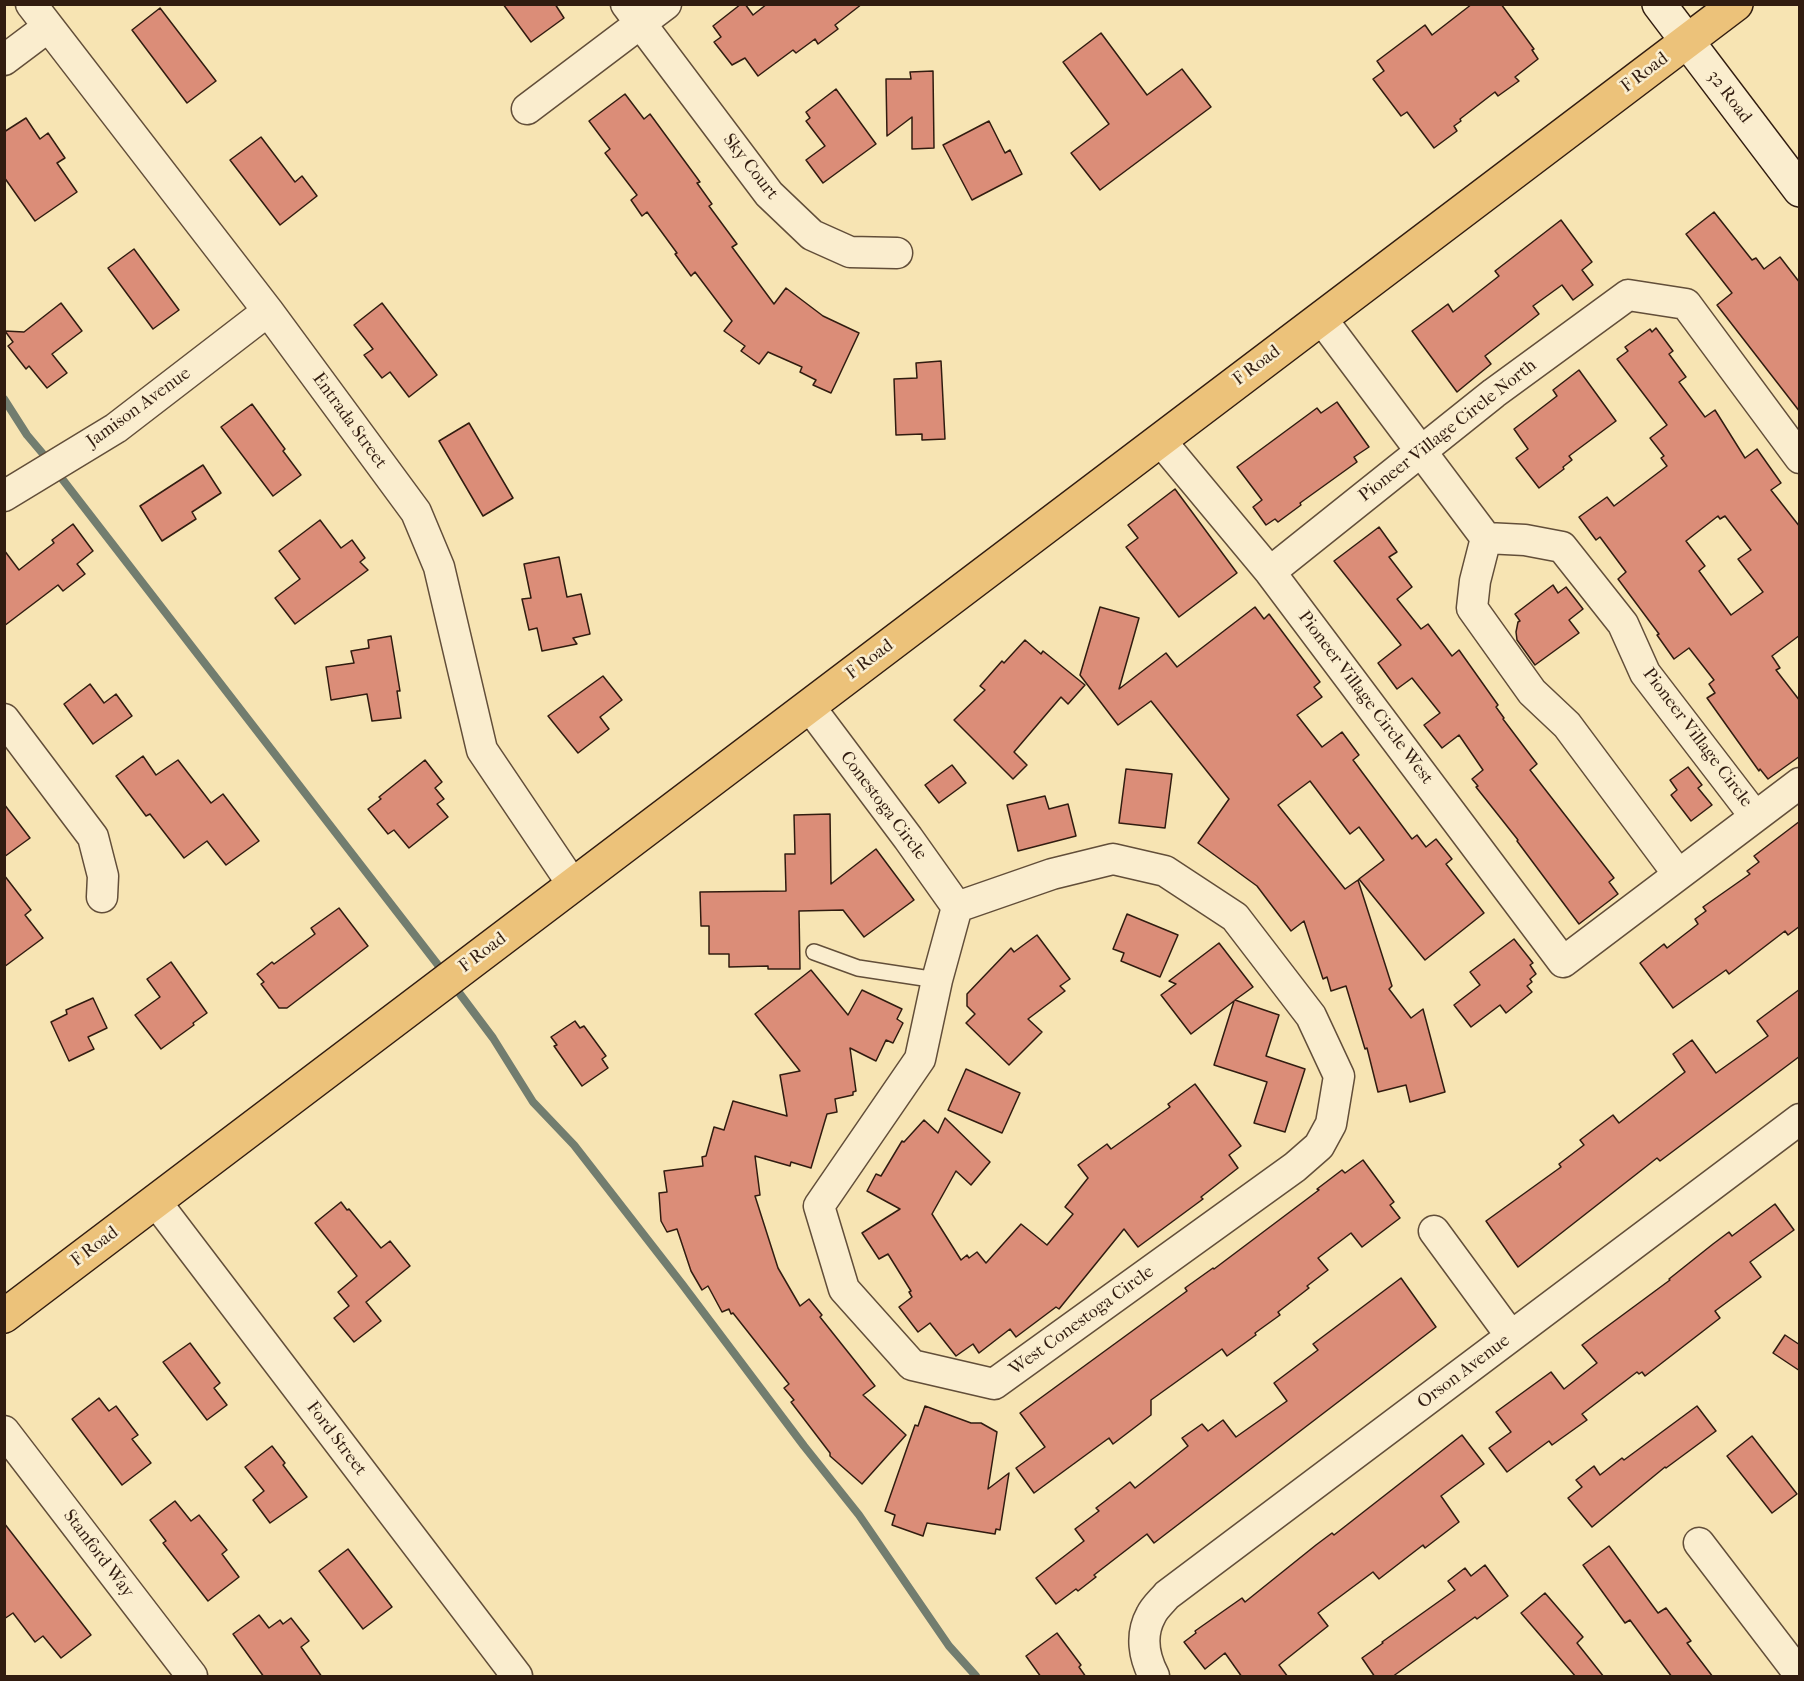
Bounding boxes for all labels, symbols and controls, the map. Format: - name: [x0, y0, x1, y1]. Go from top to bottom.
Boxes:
- street label: F Road: [1617, 48, 1673, 98]
- street label: 32 Road: [1702, 66, 1756, 128]
- street label: Sky Court: [718, 130, 782, 204]
- street label: F Road: [1229, 341, 1285, 391]
- street label: Pioneer Village Circle North: [1355, 355, 1541, 507]
- street label: Jamison Avenue: [83, 363, 195, 453]
- street label: Entrada Street: [307, 369, 391, 473]
- street label: Pioneer Village Circle West: [1293, 607, 1437, 789]
- street label: F Road: [842, 635, 898, 685]
- street label: Pioneer Village Circle: [1638, 664, 1756, 812]
- street label: Conestoga Circle: [835, 747, 931, 865]
- street label: F Road: [455, 928, 511, 978]
- street label: F Road: [67, 1222, 123, 1272]
- street label: West Conestoga Circle: [1006, 1261, 1158, 1381]
- street label: Orson Avenue: [1414, 1330, 1514, 1414]
- street label: Ford Street: [301, 1398, 371, 1480]
- street label: Stanford Way: [58, 1506, 138, 1602]

